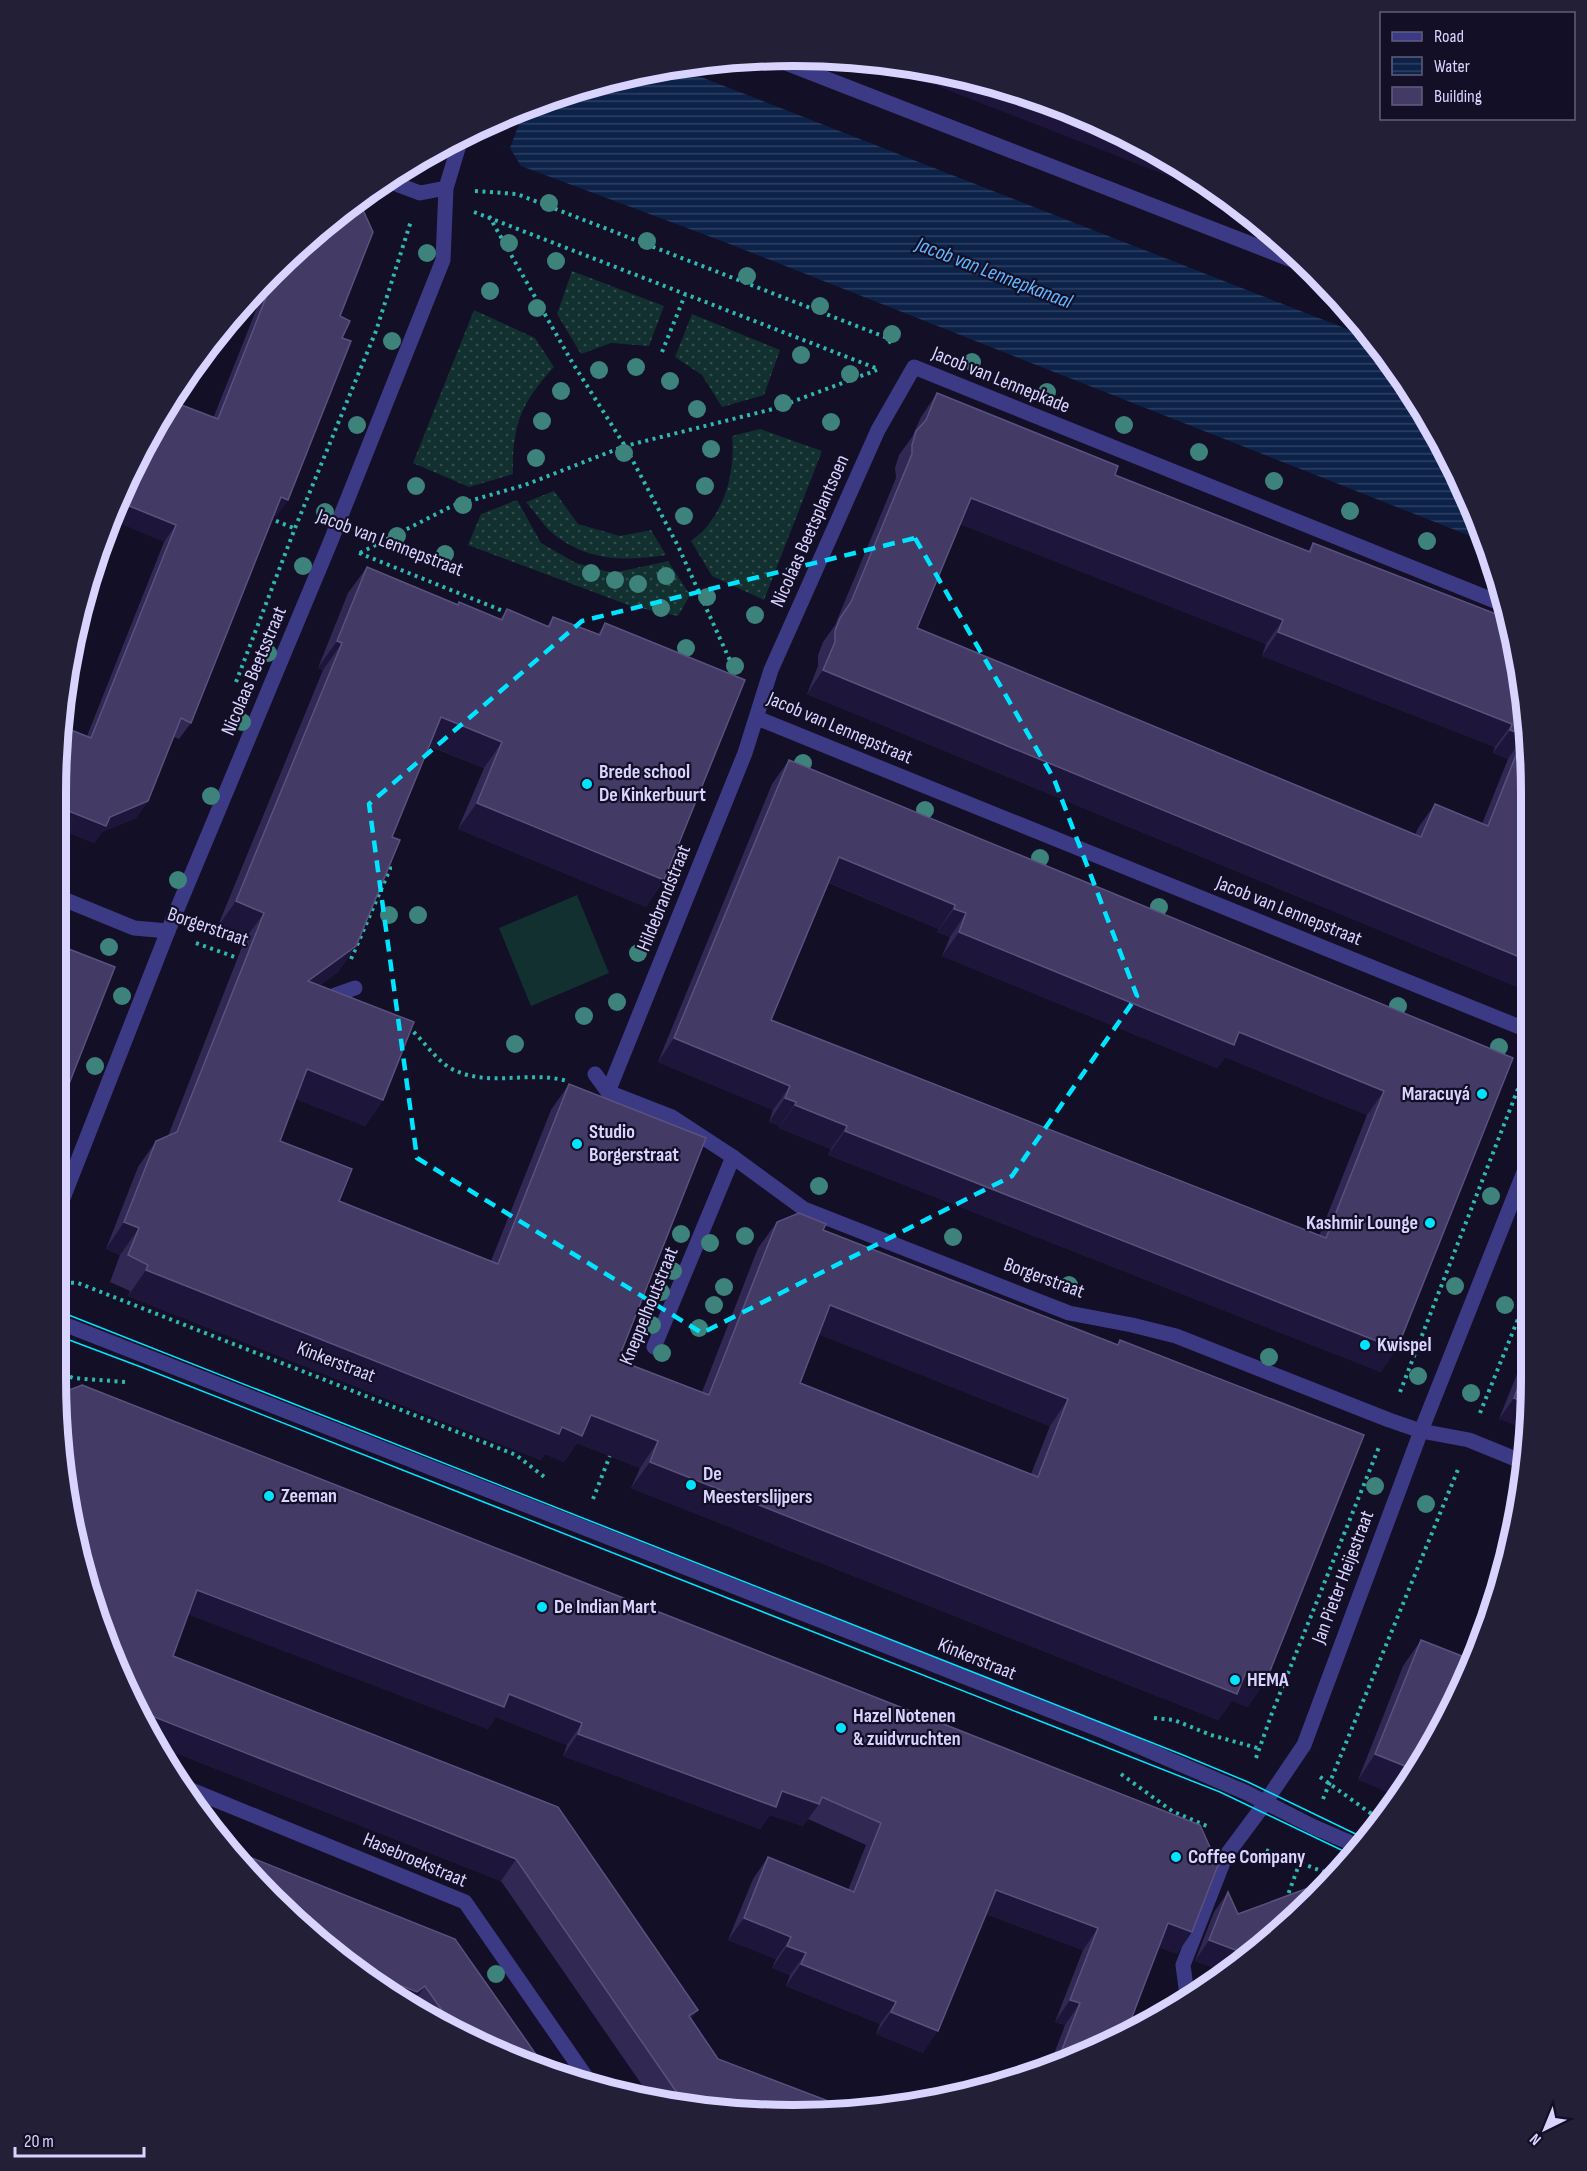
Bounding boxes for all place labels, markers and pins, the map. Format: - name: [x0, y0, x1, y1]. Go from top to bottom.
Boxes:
- place label: Brede school De Kinkerbuurt: [599, 760, 706, 807]
- marker: Brede school De Kinkerbuurt: [580, 777, 594, 791]
- place label: Maracuyá: [1402, 1082, 1470, 1106]
- marker: Maracuyá: [1475, 1087, 1489, 1101]
- place label: Studio Borgerstraat: [589, 1120, 679, 1167]
- marker: Studio Borgerstraat: [570, 1137, 584, 1151]
- place label: Kashmir Lounge: [1306, 1211, 1418, 1235]
- marker: Kashmir Lounge: [1423, 1216, 1437, 1230]
- place label: Kwispel: [1377, 1333, 1431, 1357]
- marker: Kwispel: [1358, 1338, 1372, 1352]
- place label: De Meesterslijpers: [703, 1462, 813, 1509]
- marker: De Meesterslijpers: [684, 1478, 698, 1492]
- place label: Zeeman: [281, 1484, 337, 1508]
- marker: Zeeman: [262, 1489, 276, 1503]
- place label: De Indian Mart: [554, 1595, 657, 1619]
- marker: De Indian Mart: [535, 1600, 549, 1614]
- place label: HEMA: [1247, 1668, 1289, 1692]
- marker: HEMA: [1228, 1673, 1242, 1687]
- place label: Hazel Notenen & zuidvruchten: [853, 1704, 961, 1751]
- marker: Hazel Notenen & zuidvruchten: [834, 1721, 848, 1735]
- place label: Coffee Company: [1188, 1845, 1306, 1869]
- marker: Coffee Company: [1169, 1850, 1183, 1864]

